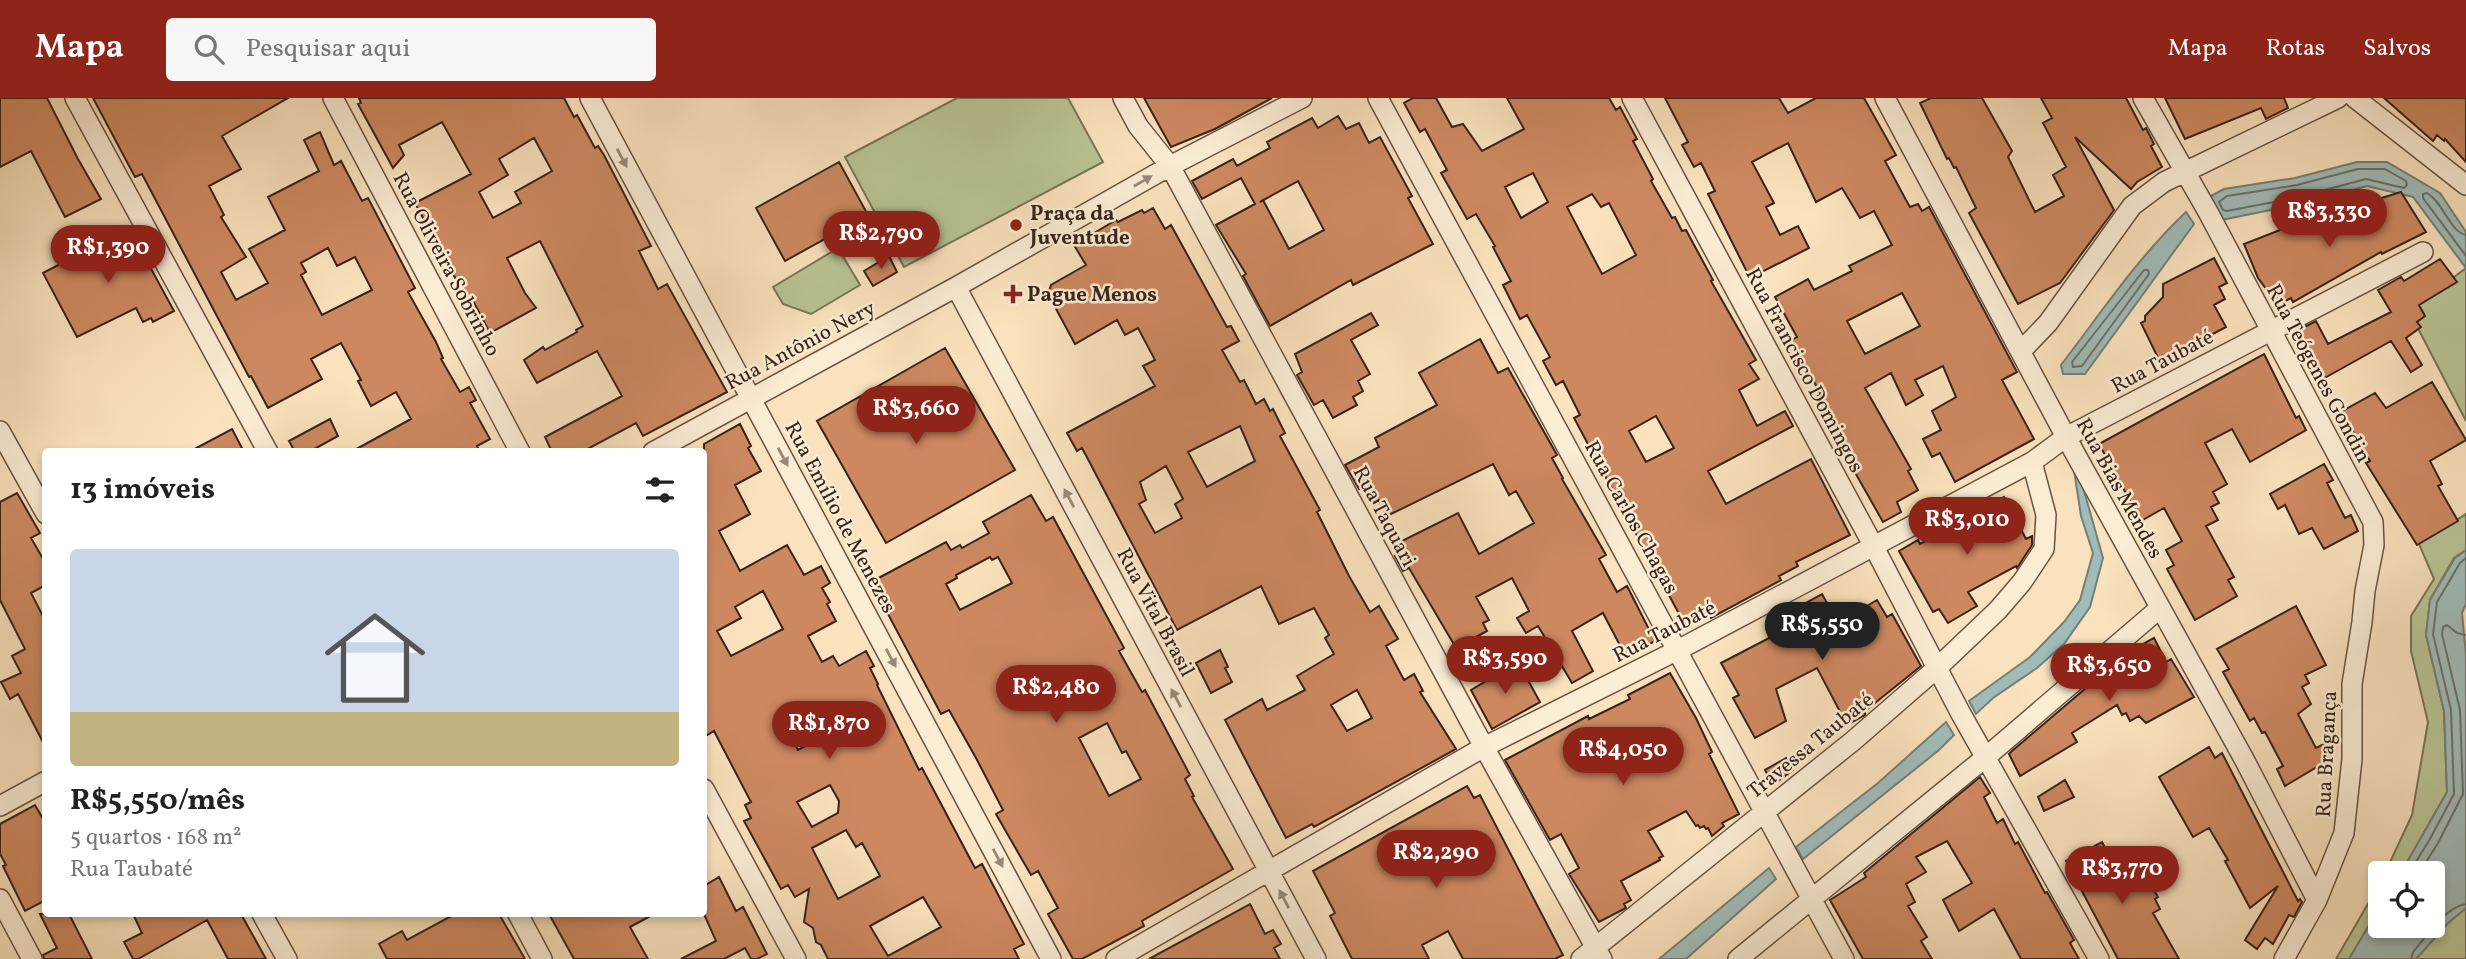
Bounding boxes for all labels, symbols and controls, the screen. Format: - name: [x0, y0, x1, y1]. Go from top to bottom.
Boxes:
- search box: [166, 18, 656, 81]
- text: Mapa: [35, 26, 124, 72]
- icon: search: [190, 30, 228, 68]
- text: Pesquisar aqui: [246, 31, 410, 67]
- text: Mapa: [2168, 32, 2228, 66]
- text: Rotas: [2266, 32, 2325, 66]
- text: Salvos: [2363, 32, 2431, 66]
- one-way arrow: [617, 148, 628, 168]
- street label: Rua Oliveira Sobrinho: [385, 167, 507, 362]
- one-way arrow: [1133, 175, 1153, 187]
- pin: R$3,330: [2264, 190, 2394, 249]
- text: R$3,330: [2287, 196, 2371, 228]
- place label: Praça da Juventude: [1029, 200, 1130, 253]
- pin: R$2,790: [816, 212, 946, 271]
- marker: Praça da Juventude: [1008, 217, 1024, 233]
- text: R$2,790: [839, 218, 923, 250]
- pin: R$1,390: [43, 226, 173, 285]
- text: R$1,390: [67, 232, 149, 264]
- street label: Rua Francisco Domingos: [1737, 263, 1870, 478]
- street label: Rua Teógenes Gondin: [2258, 279, 2377, 468]
- place label: Pague Menos: [1027, 281, 1157, 310]
- marker: Pague Menos: [1005, 286, 1021, 302]
- street label: Rua Antônio Nery: [720, 294, 882, 398]
- street label: Rua Taubaté: [2106, 323, 2219, 401]
- pin: R$3,660: [851, 386, 981, 446]
- text: R$3,660: [873, 393, 959, 425]
- street label: Rua Bias Mendes: [2068, 413, 2169, 564]
- street label: Rua Emílio de Menezes: [777, 417, 903, 619]
- street label: Rua Carlos Chagas: [1576, 436, 1685, 600]
- one-way arrow: [777, 447, 789, 467]
- street label: Rua Taquari: [1345, 461, 1422, 572]
- text: 13 imóveis: [70, 469, 215, 511]
- icon: filters: [641, 471, 679, 509]
- one-way arrow: [1063, 488, 1075, 508]
- pin: R$3,010: [1902, 498, 2032, 557]
- text: R$3,010: [1925, 504, 2009, 536]
- street label: Rua Vital Brasil: [1109, 543, 1201, 682]
- street label: Rua Taubaté: [1608, 594, 1721, 671]
- icon: home: [312, 595, 438, 721]
- pin: R$5,550: [1757, 602, 1887, 662]
- text: R$5,550: [1781, 609, 1863, 641]
- pin: R$3,590: [1440, 636, 1570, 696]
- text: R$3,590: [1462, 643, 1548, 675]
- pin: R$3,650: [2044, 644, 2174, 703]
- one-way arrow: [884, 648, 896, 668]
- text: R$3,650: [2067, 650, 2152, 682]
- pin: R$2,480: [991, 666, 1121, 725]
- text: R$2,480: [1012, 672, 1100, 704]
- street label: Travessa Taubaté: [1742, 686, 1880, 806]
- one-way arrow: [1171, 688, 1182, 708]
- street label: Rua Bragança: [2310, 690, 2345, 818]
- pin: R$1,870: [764, 702, 894, 761]
- text: R$1,870: [788, 708, 870, 740]
- pin: R$4,050: [1558, 728, 1688, 787]
- text: R$4,050: [1579, 734, 1667, 766]
- text: R$5,550/mês: [70, 780, 245, 822]
- text: 5 quartos · 168 m²: [70, 822, 242, 854]
- pin: R$2,290: [1371, 830, 1501, 890]
- text: R$2,290: [1393, 837, 1479, 869]
- pin: R$3,770: [2057, 846, 2187, 906]
- one-way arrow: [992, 848, 1003, 868]
- text: R$3,770: [2081, 853, 2163, 885]
- text: Rua Taubaté: [70, 854, 193, 886]
- map controls: [2368, 861, 2445, 938]
- button: locate: [2368, 861, 2445, 938]
- one-way arrow: [1278, 889, 1290, 909]

